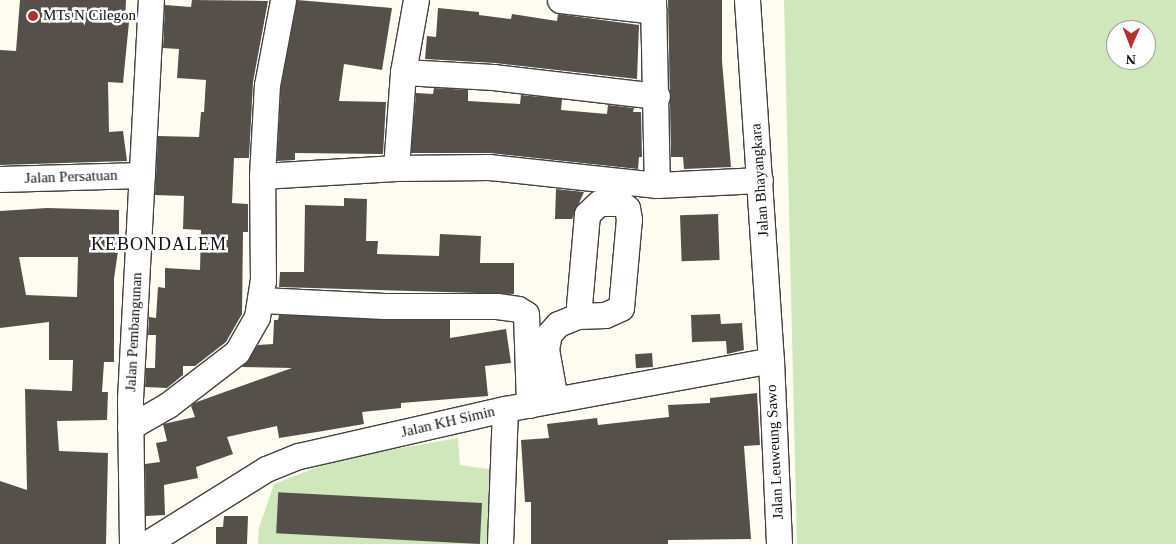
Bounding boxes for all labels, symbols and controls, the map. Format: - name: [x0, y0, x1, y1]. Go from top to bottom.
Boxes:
- place label: MTs N Cilegon: [43, 7, 136, 25]
- marker: MTs N Cilegon: [27, 10, 39, 22]
- north arrow: [1106, 20, 1156, 70]
- text: N: [1126, 52, 1136, 67]
- street label: Jalan Bhayangkara: [747, 123, 773, 237]
- street label: Jalan Persatuan: [24, 166, 118, 188]
- district label: KEBONDALEM: [90, 233, 228, 255]
- street label: Jalan Pembangunan: [122, 272, 146, 392]
- street label: Jalan Leuweung Sawo: [762, 384, 788, 520]
- street label: Jalan KH Simin: [399, 402, 497, 442]

